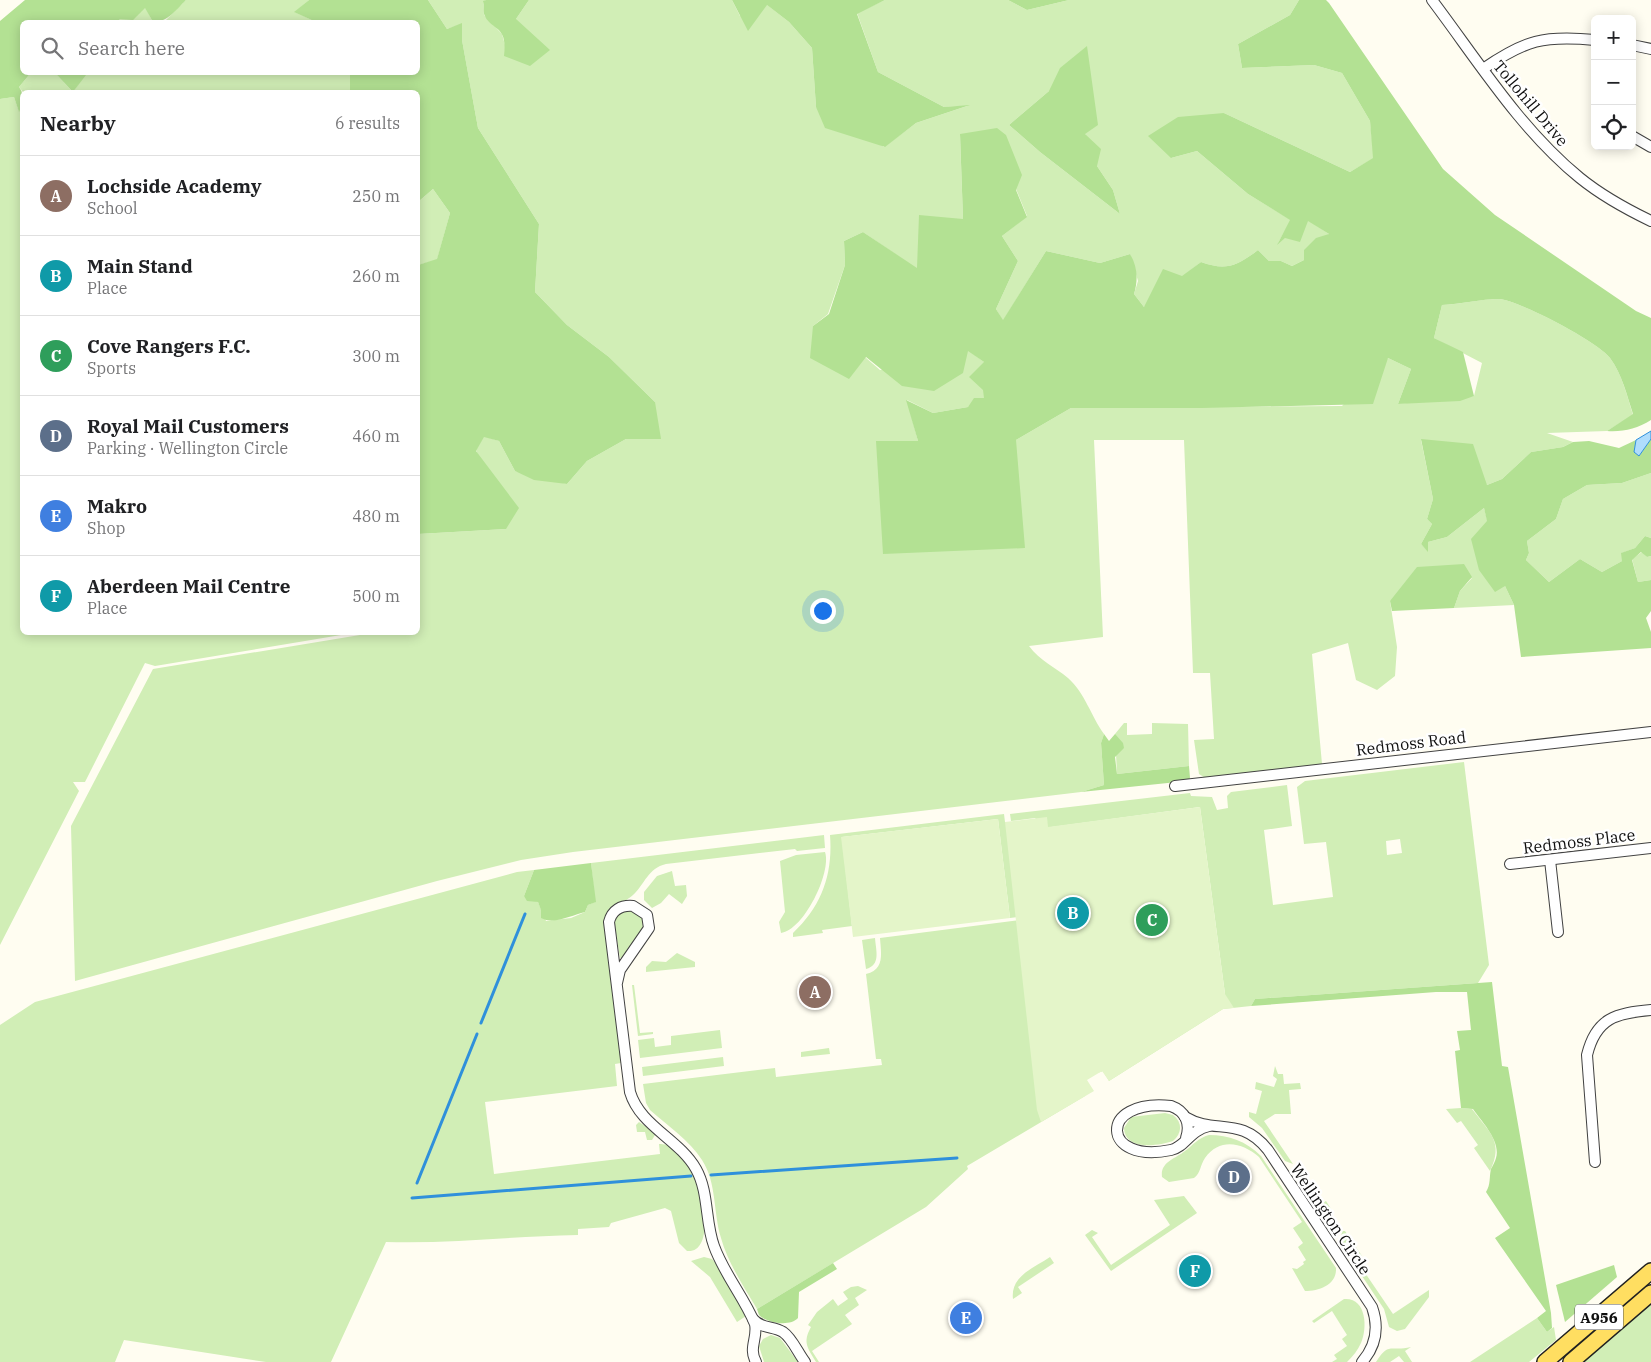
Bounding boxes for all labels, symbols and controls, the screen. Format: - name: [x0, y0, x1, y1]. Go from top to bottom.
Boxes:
- map controls: [1591, 15, 1636, 150]
- button: +: [1591, 15, 1636, 60]
- search box: [20, 20, 420, 75]
- icon: search: [38, 34, 66, 62]
- text: Search here: [78, 36, 185, 60]
- street label: Tollohill Drive: [1489, 56, 1573, 150]
- button: −: [1591, 60, 1636, 105]
- button: locate: [1591, 105, 1636, 150]
- text: Nearby: [40, 109, 116, 137]
- text: 6 results: [335, 113, 400, 133]
- text: Lochside Academy: [87, 174, 262, 198]
- text: A: [50, 186, 62, 206]
- text: 250 m: [352, 186, 400, 206]
- text: School: [87, 198, 138, 218]
- text: Main Stand: [87, 254, 193, 278]
- text: B: [50, 266, 62, 286]
- text: 260 m: [352, 266, 400, 286]
- text: Place: [87, 278, 127, 298]
- text: Cove Rangers F.C.: [87, 334, 251, 358]
- text: C: [51, 346, 61, 366]
- text: 300 m: [352, 346, 400, 366]
- text: Sports: [87, 358, 136, 378]
- text: Royal Mail Customers: [87, 414, 289, 438]
- text: D: [50, 426, 62, 446]
- text: 460 m: [352, 426, 400, 446]
- text: Parking · Wellington Circle: [87, 438, 288, 458]
- text: Makro: [87, 494, 147, 518]
- text: E: [51, 506, 61, 526]
- text: 480 m: [352, 506, 400, 526]
- text: Shop: [87, 518, 125, 538]
- text: Aberdeen Mail Centre: [87, 574, 291, 598]
- text: F: [51, 586, 61, 606]
- text: 500 m: [352, 586, 400, 606]
- text: Place: [87, 598, 127, 618]
- your location: [810, 598, 836, 624]
- street label: Redmoss Road: [1355, 726, 1467, 760]
- street label: Redmoss Place: [1522, 824, 1636, 858]
- pin: B: [1057, 894, 1089, 932]
- pin: C: [1136, 901, 1168, 939]
- pin: A: [799, 973, 831, 1011]
- pin: D: [1218, 1158, 1250, 1196]
- street label: Wellington Circle: [1286, 1160, 1376, 1278]
- pin: F: [1179, 1252, 1211, 1290]
- pin: E: [950, 1299, 982, 1337]
- road number: A956: [1575, 1304, 1623, 1330]

